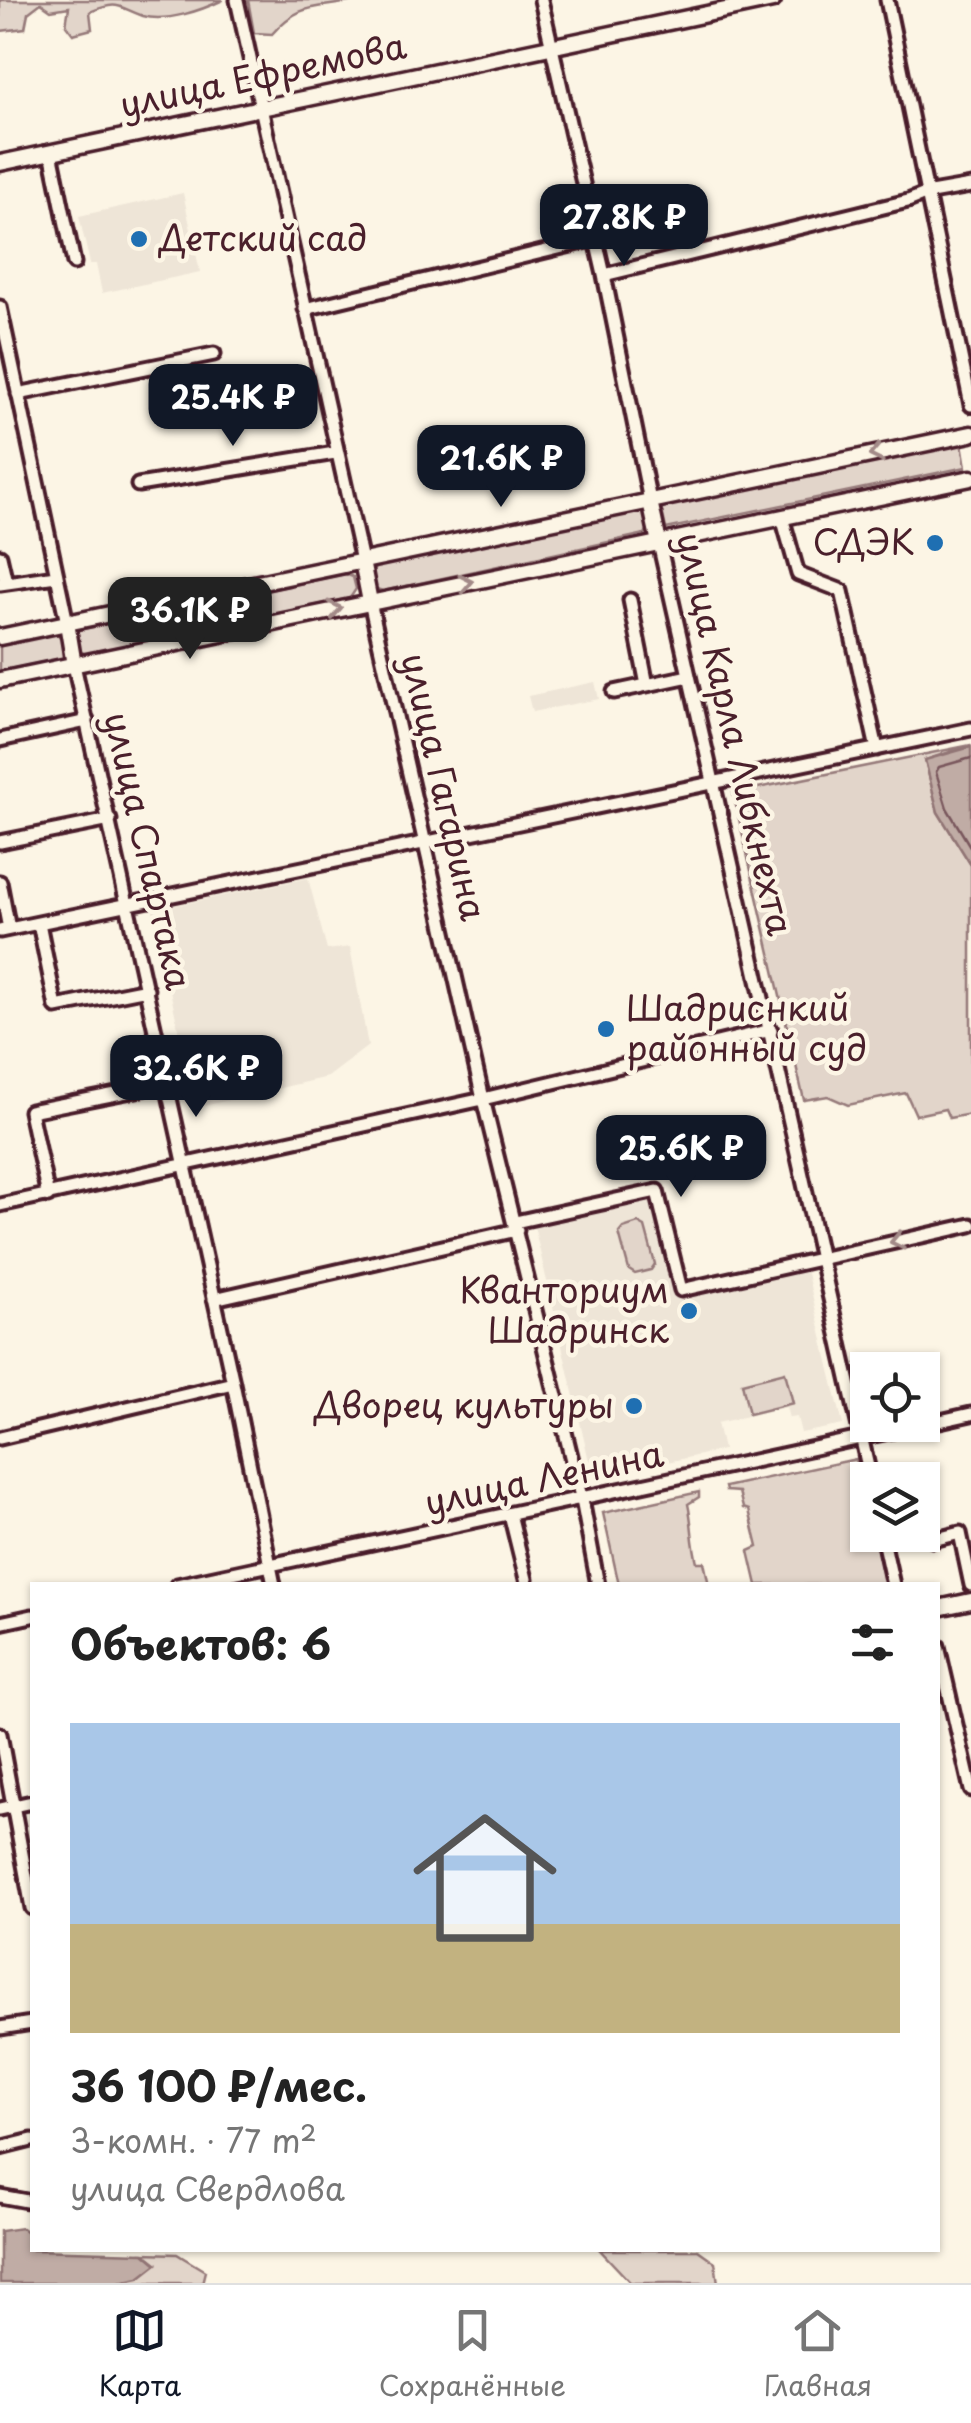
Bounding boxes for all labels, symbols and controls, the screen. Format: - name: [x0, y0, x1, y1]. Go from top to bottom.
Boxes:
- street label: улица Ефремова: [114, 17, 411, 130]
- pin: 27.8K ₽: [532, 184, 716, 269]
- text: 27.8K ₽: [562, 192, 686, 240]
- place label: Детский сад: [158, 210, 367, 263]
- marker: Детский сад: [128, 228, 150, 250]
- pin: 25.4K ₽: [141, 364, 325, 449]
- text: 25.4K ₽: [171, 372, 295, 420]
- pin: 21.6K ₽: [409, 425, 593, 510]
- text: 21.6K ₽: [439, 433, 563, 481]
- one-way arrow: [867, 442, 884, 463]
- place label: СДЭК: [812, 514, 915, 567]
- street label: улица Карла Либкнехта: [664, 527, 809, 940]
- marker: СДЭК: [924, 532, 946, 554]
- one-way arrow: [457, 573, 474, 594]
- pin: 36.1K ₽: [98, 577, 282, 662]
- text: 36.1K ₽: [130, 585, 250, 633]
- one-way arrow: [326, 600, 343, 621]
- street label: улица Гагарина: [389, 647, 502, 926]
- street label: улица Спартака: [92, 706, 207, 995]
- place label: Шадриснкий районный суд: [626, 980, 867, 1073]
- marker: Шадриснкий районный суд: [595, 1018, 617, 1040]
- pin: 32.6K ₽: [104, 1035, 288, 1120]
- text: 32.6K ₽: [132, 1043, 260, 1091]
- pin: 25.6K ₽: [589, 1115, 773, 1200]
- text: 25.6K ₽: [618, 1123, 744, 1171]
- one-way arrow: [889, 1230, 906, 1251]
- place label: Кванториум Шадринск: [460, 1262, 669, 1355]
- marker: Кванториум Шадринск: [678, 1300, 700, 1322]
- map controls: [850, 1352, 940, 1552]
- button: locate: [850, 1352, 940, 1442]
- place label: Дворец культуры: [313, 1377, 614, 1430]
- marker: Дворец культуры: [623, 1395, 645, 1417]
- street label: улица Ленина: [419, 1425, 668, 1528]
- button: layers: [850, 1462, 940, 1552]
- text: Объектов: 6: [70, 1611, 331, 1674]
- icon: filters: [845, 1615, 900, 1670]
- icon: home: [395, 1788, 575, 1968]
- text: 36 100 ₽/мес.: [70, 2053, 367, 2116]
- text: 3-комн. · 77 m²: [70, 2116, 317, 2164]
- text: улица Свердлова: [70, 2164, 345, 2212]
- tab: Карта: [99, 2303, 181, 2406]
- tab: Сохранённые: [379, 2303, 566, 2406]
- tab: Главная: [764, 2303, 872, 2406]

